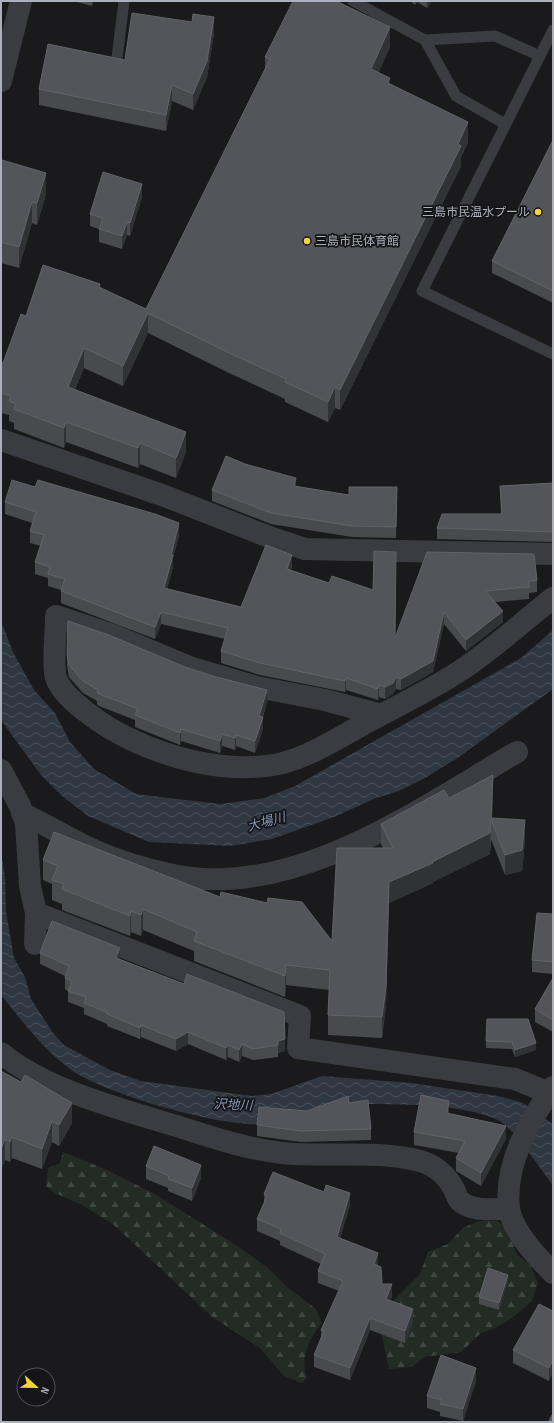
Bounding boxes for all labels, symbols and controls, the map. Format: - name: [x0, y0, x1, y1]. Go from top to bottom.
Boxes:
- place label: 三島市民温水プール: [422, 205, 530, 220]
- marker: 三島市民温水プール: [533, 207, 543, 217]
- place label: 三島市民体育館: [315, 234, 399, 249]
- marker: 三島市民体育館: [302, 236, 312, 246]
- water label: 大場川: [245, 809, 289, 835]
- water label: 沢地川: [213, 1096, 255, 1114]
- north arrow: [16, 1367, 56, 1407]
- text: N: [38, 1385, 52, 1396]

